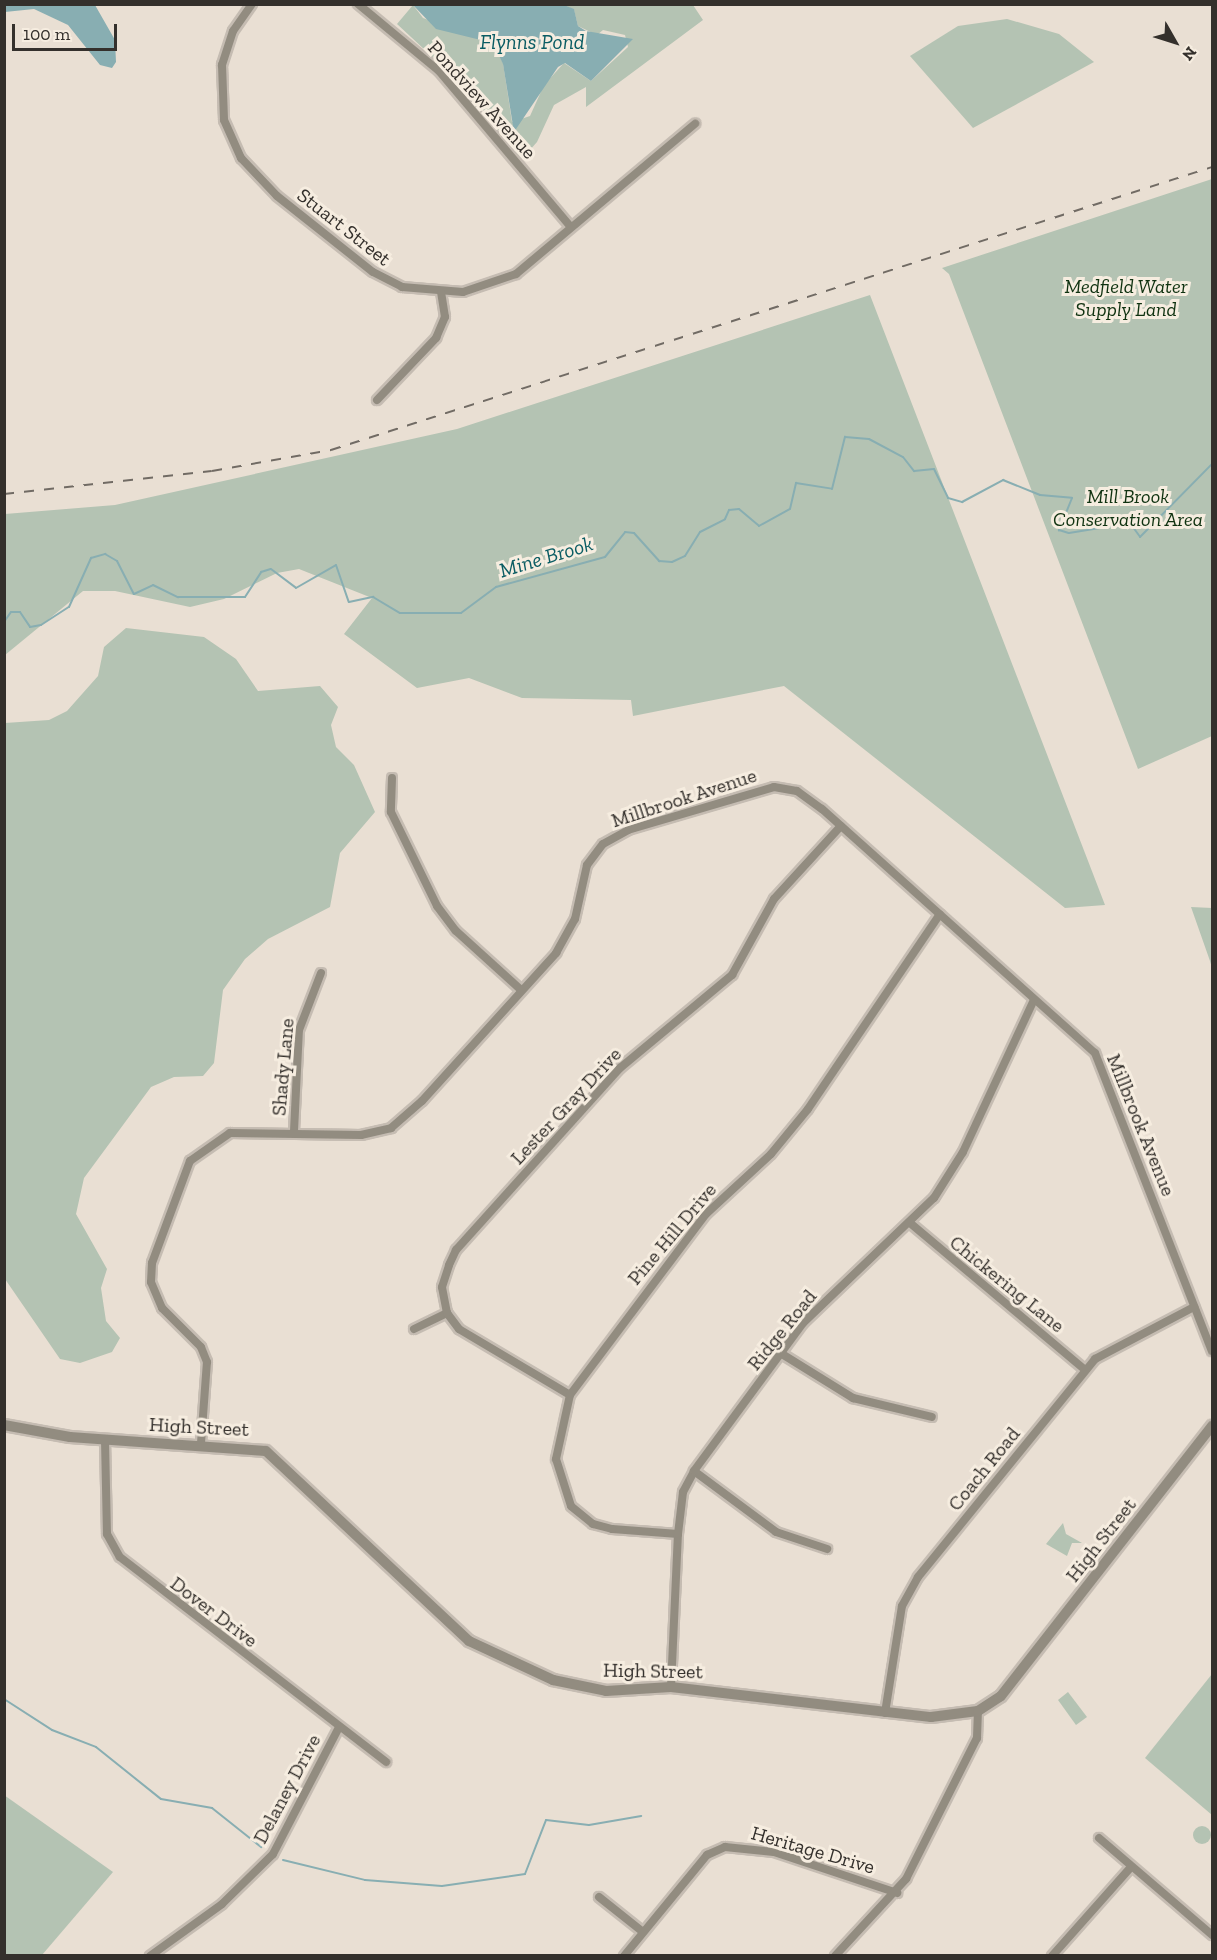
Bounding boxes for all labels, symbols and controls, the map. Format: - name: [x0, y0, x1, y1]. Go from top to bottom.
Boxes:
- scale bar: [15, 12, 120, 50]
- north arrow: [1145, 12, 1205, 72]
- text: 100 m: [23, 23, 70, 45]
- water label: Flynns Pond: [480, 29, 584, 55]
- street label: Pondview Avenue: [422, 36, 542, 164]
- text: N: [1178, 43, 1201, 64]
- street label: Stuart Street: [292, 183, 396, 271]
- park label: Medfield Water Supply Land: [1064, 274, 1188, 321]
- park label: Mill Brook Conservation Area: [1053, 485, 1203, 532]
- water label: Mine Brook: [496, 531, 596, 583]
- street label: Millbrook Avenue: [608, 763, 760, 833]
- street label: Shady Lane: [267, 1017, 299, 1117]
- street label: Lester Gray Drive: [505, 1042, 627, 1170]
- street label: Millbrook Avenue: [1101, 1050, 1181, 1200]
- street label: Pine Hill Drive: [622, 1178, 722, 1290]
- street label: Chickering Lane: [945, 1230, 1069, 1338]
- street label: Ridge Road: [742, 1285, 822, 1375]
- street label: High Street: [148, 1412, 250, 1442]
- street label: Coach Road: [943, 1422, 1025, 1516]
- street label: High Street: [1061, 1493, 1141, 1587]
- street label: Dover Drive: [166, 1571, 262, 1653]
- street label: High Street: [603, 1658, 703, 1684]
- street label: Delaney Drive: [248, 1730, 326, 1848]
- street label: Heritage Drive: [749, 1821, 877, 1879]

